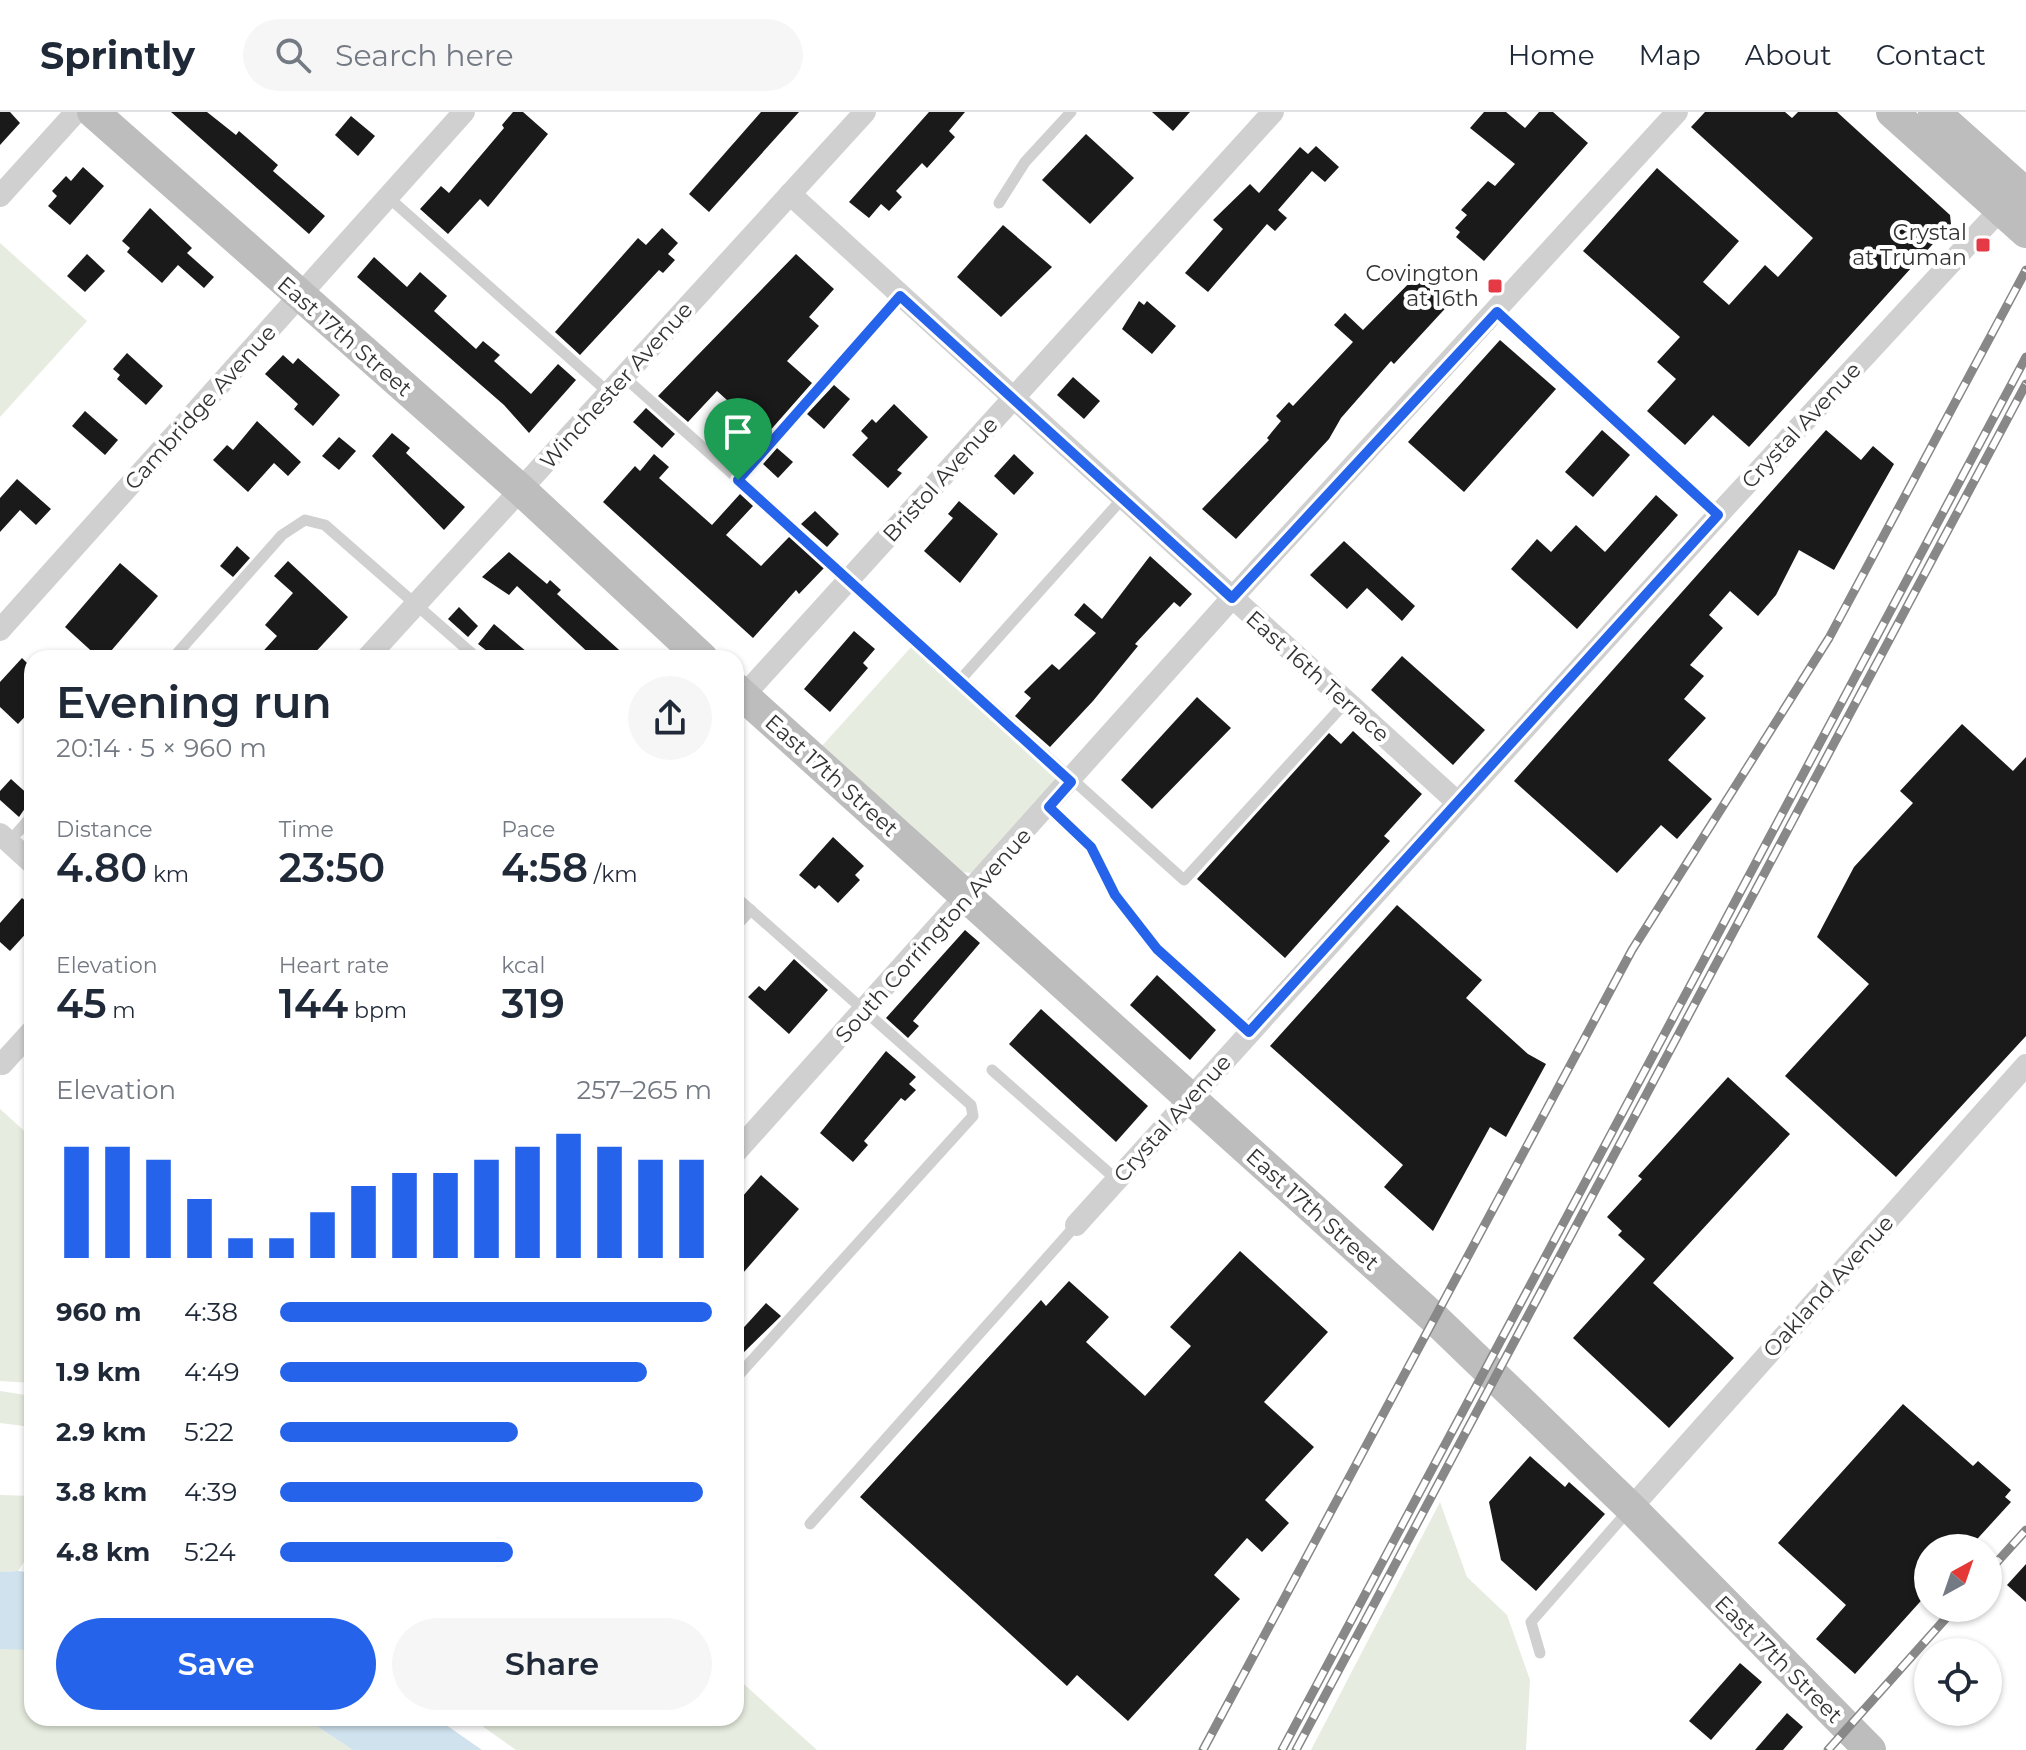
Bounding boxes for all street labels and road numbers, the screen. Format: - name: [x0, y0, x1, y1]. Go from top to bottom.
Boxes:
- street label: East 17th Street: [272, 271, 418, 402]
- street label: Winchester Avenue: [534, 296, 698, 474]
- street label: Cambridge Avenue: [119, 319, 282, 496]
- street label: Crystal Avenue: [1736, 357, 1867, 494]
- street label: Bristol Avenue: [877, 411, 1004, 547]
- street label: East 16th Terrace: [1240, 605, 1395, 748]
- street label: East 17th Street: [760, 709, 904, 842]
- street label: South Corrington Avenue: [830, 822, 1037, 1048]
- street label: Crystal Avenue: [1108, 1049, 1237, 1188]
- street label: East 17th Street: [1241, 1143, 1385, 1276]
- street label: Oakland Avenue: [1757, 1210, 1899, 1363]
- street label: East 17th Street: [1709, 1590, 1848, 1729]

